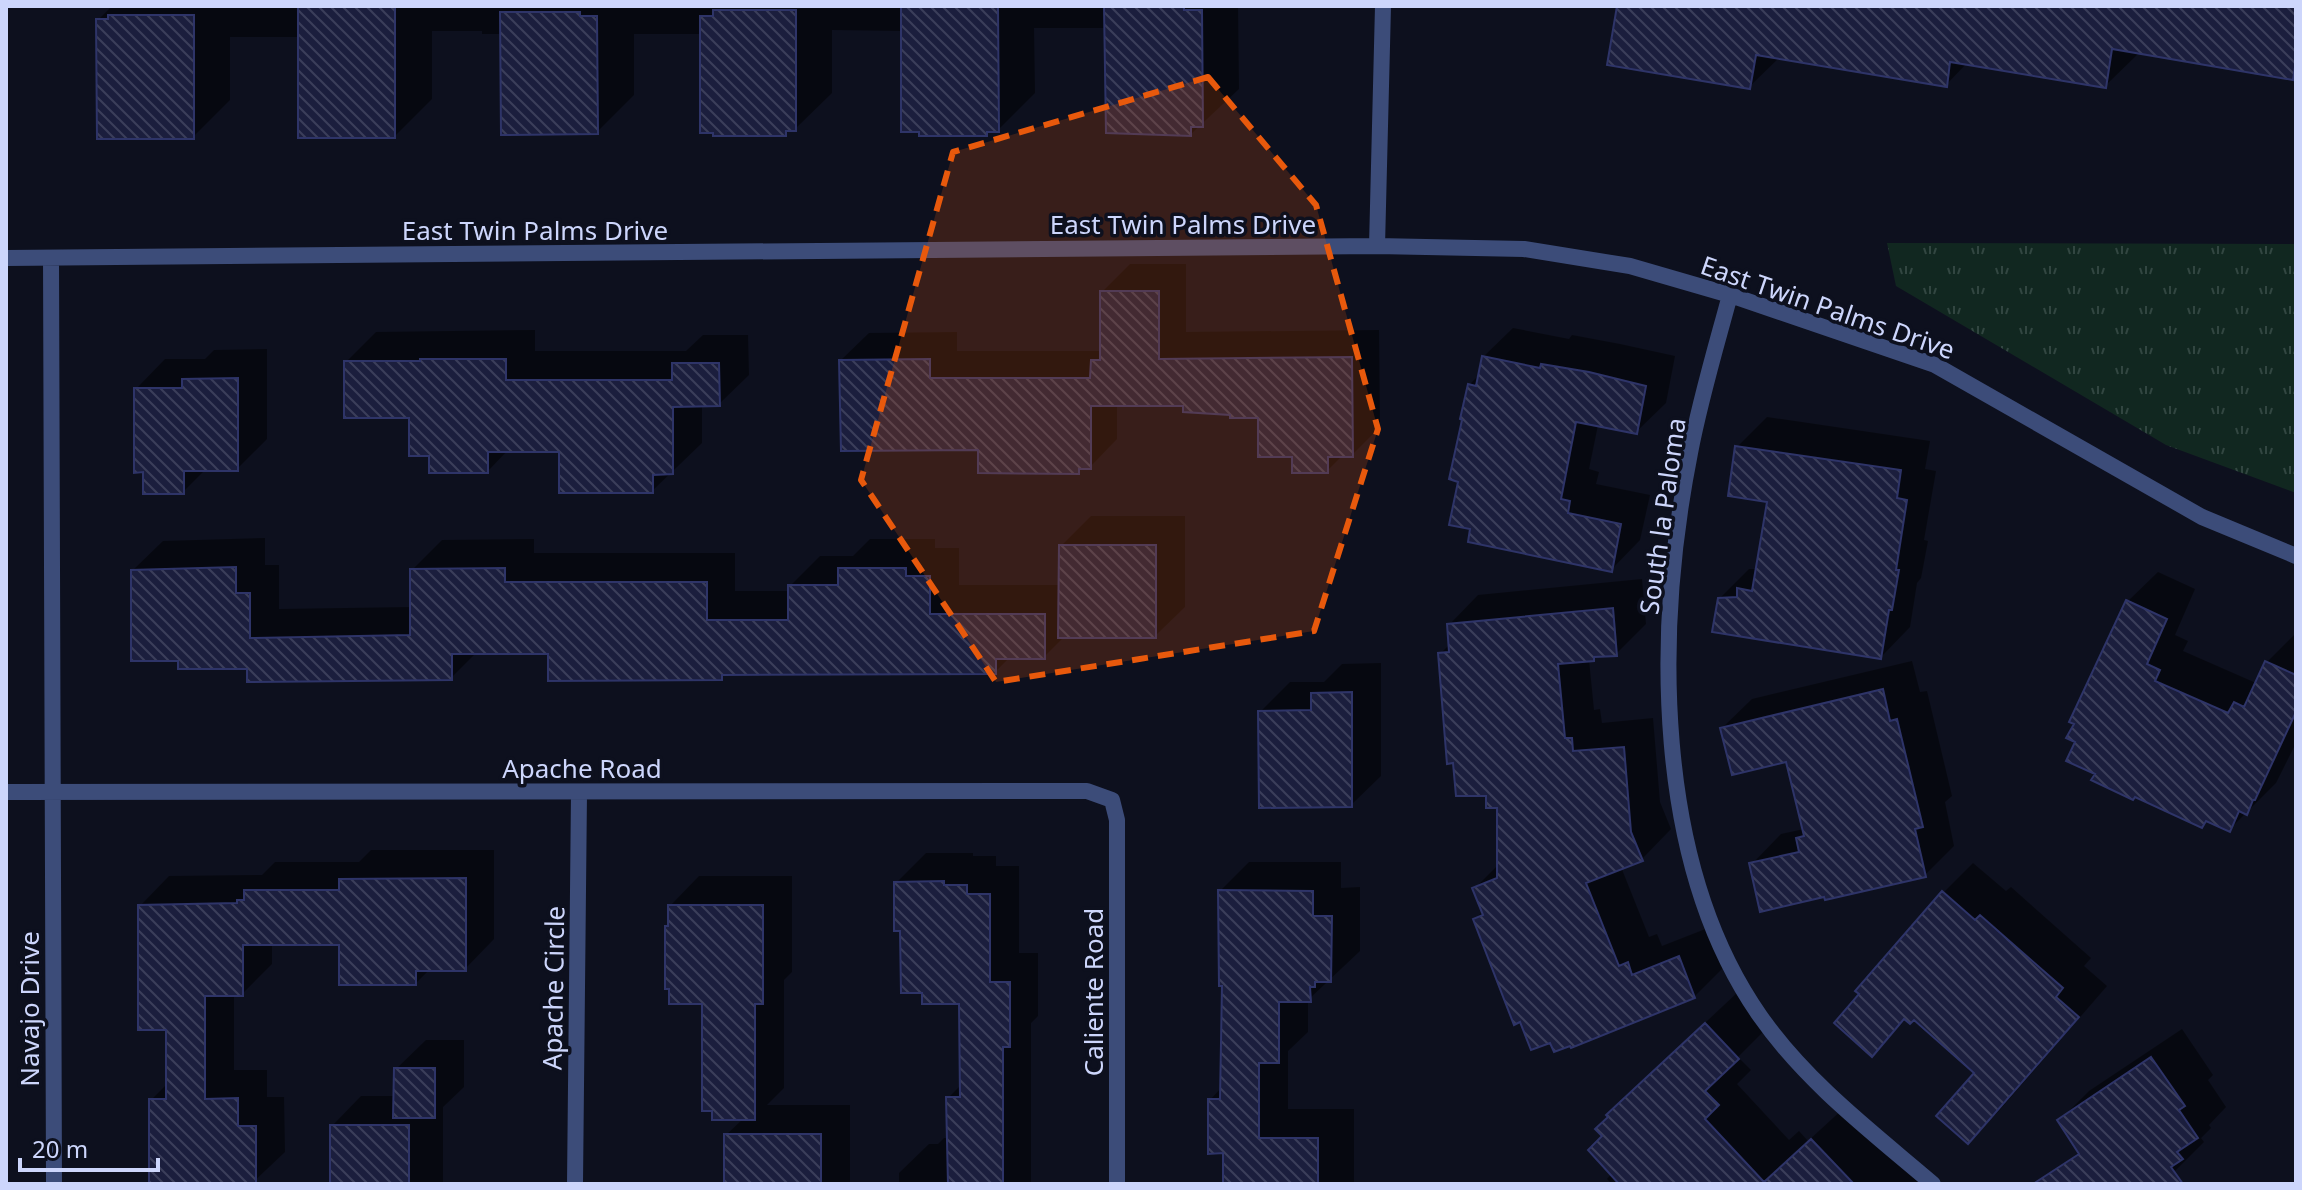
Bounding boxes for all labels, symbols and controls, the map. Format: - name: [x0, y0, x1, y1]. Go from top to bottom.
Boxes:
- street label: East Twin Palms Drive: [1050, 206, 1316, 242]
- street label: East Twin Palms Drive: [402, 212, 668, 248]
- street label: East Twin Palms Drive: [1696, 247, 1960, 367]
- street label: South la Paloma: [1630, 415, 1694, 617]
- street label: Apache Road: [502, 750, 662, 786]
- street label: Apache Circle: [534, 906, 572, 1070]
- street label: Caliente Road: [1075, 908, 1111, 1076]
- street label: Navajo Drive: [11, 931, 47, 1087]
- scale bar: [20, 1122, 158, 1172]
- text: 20 m: [32, 1132, 88, 1165]

